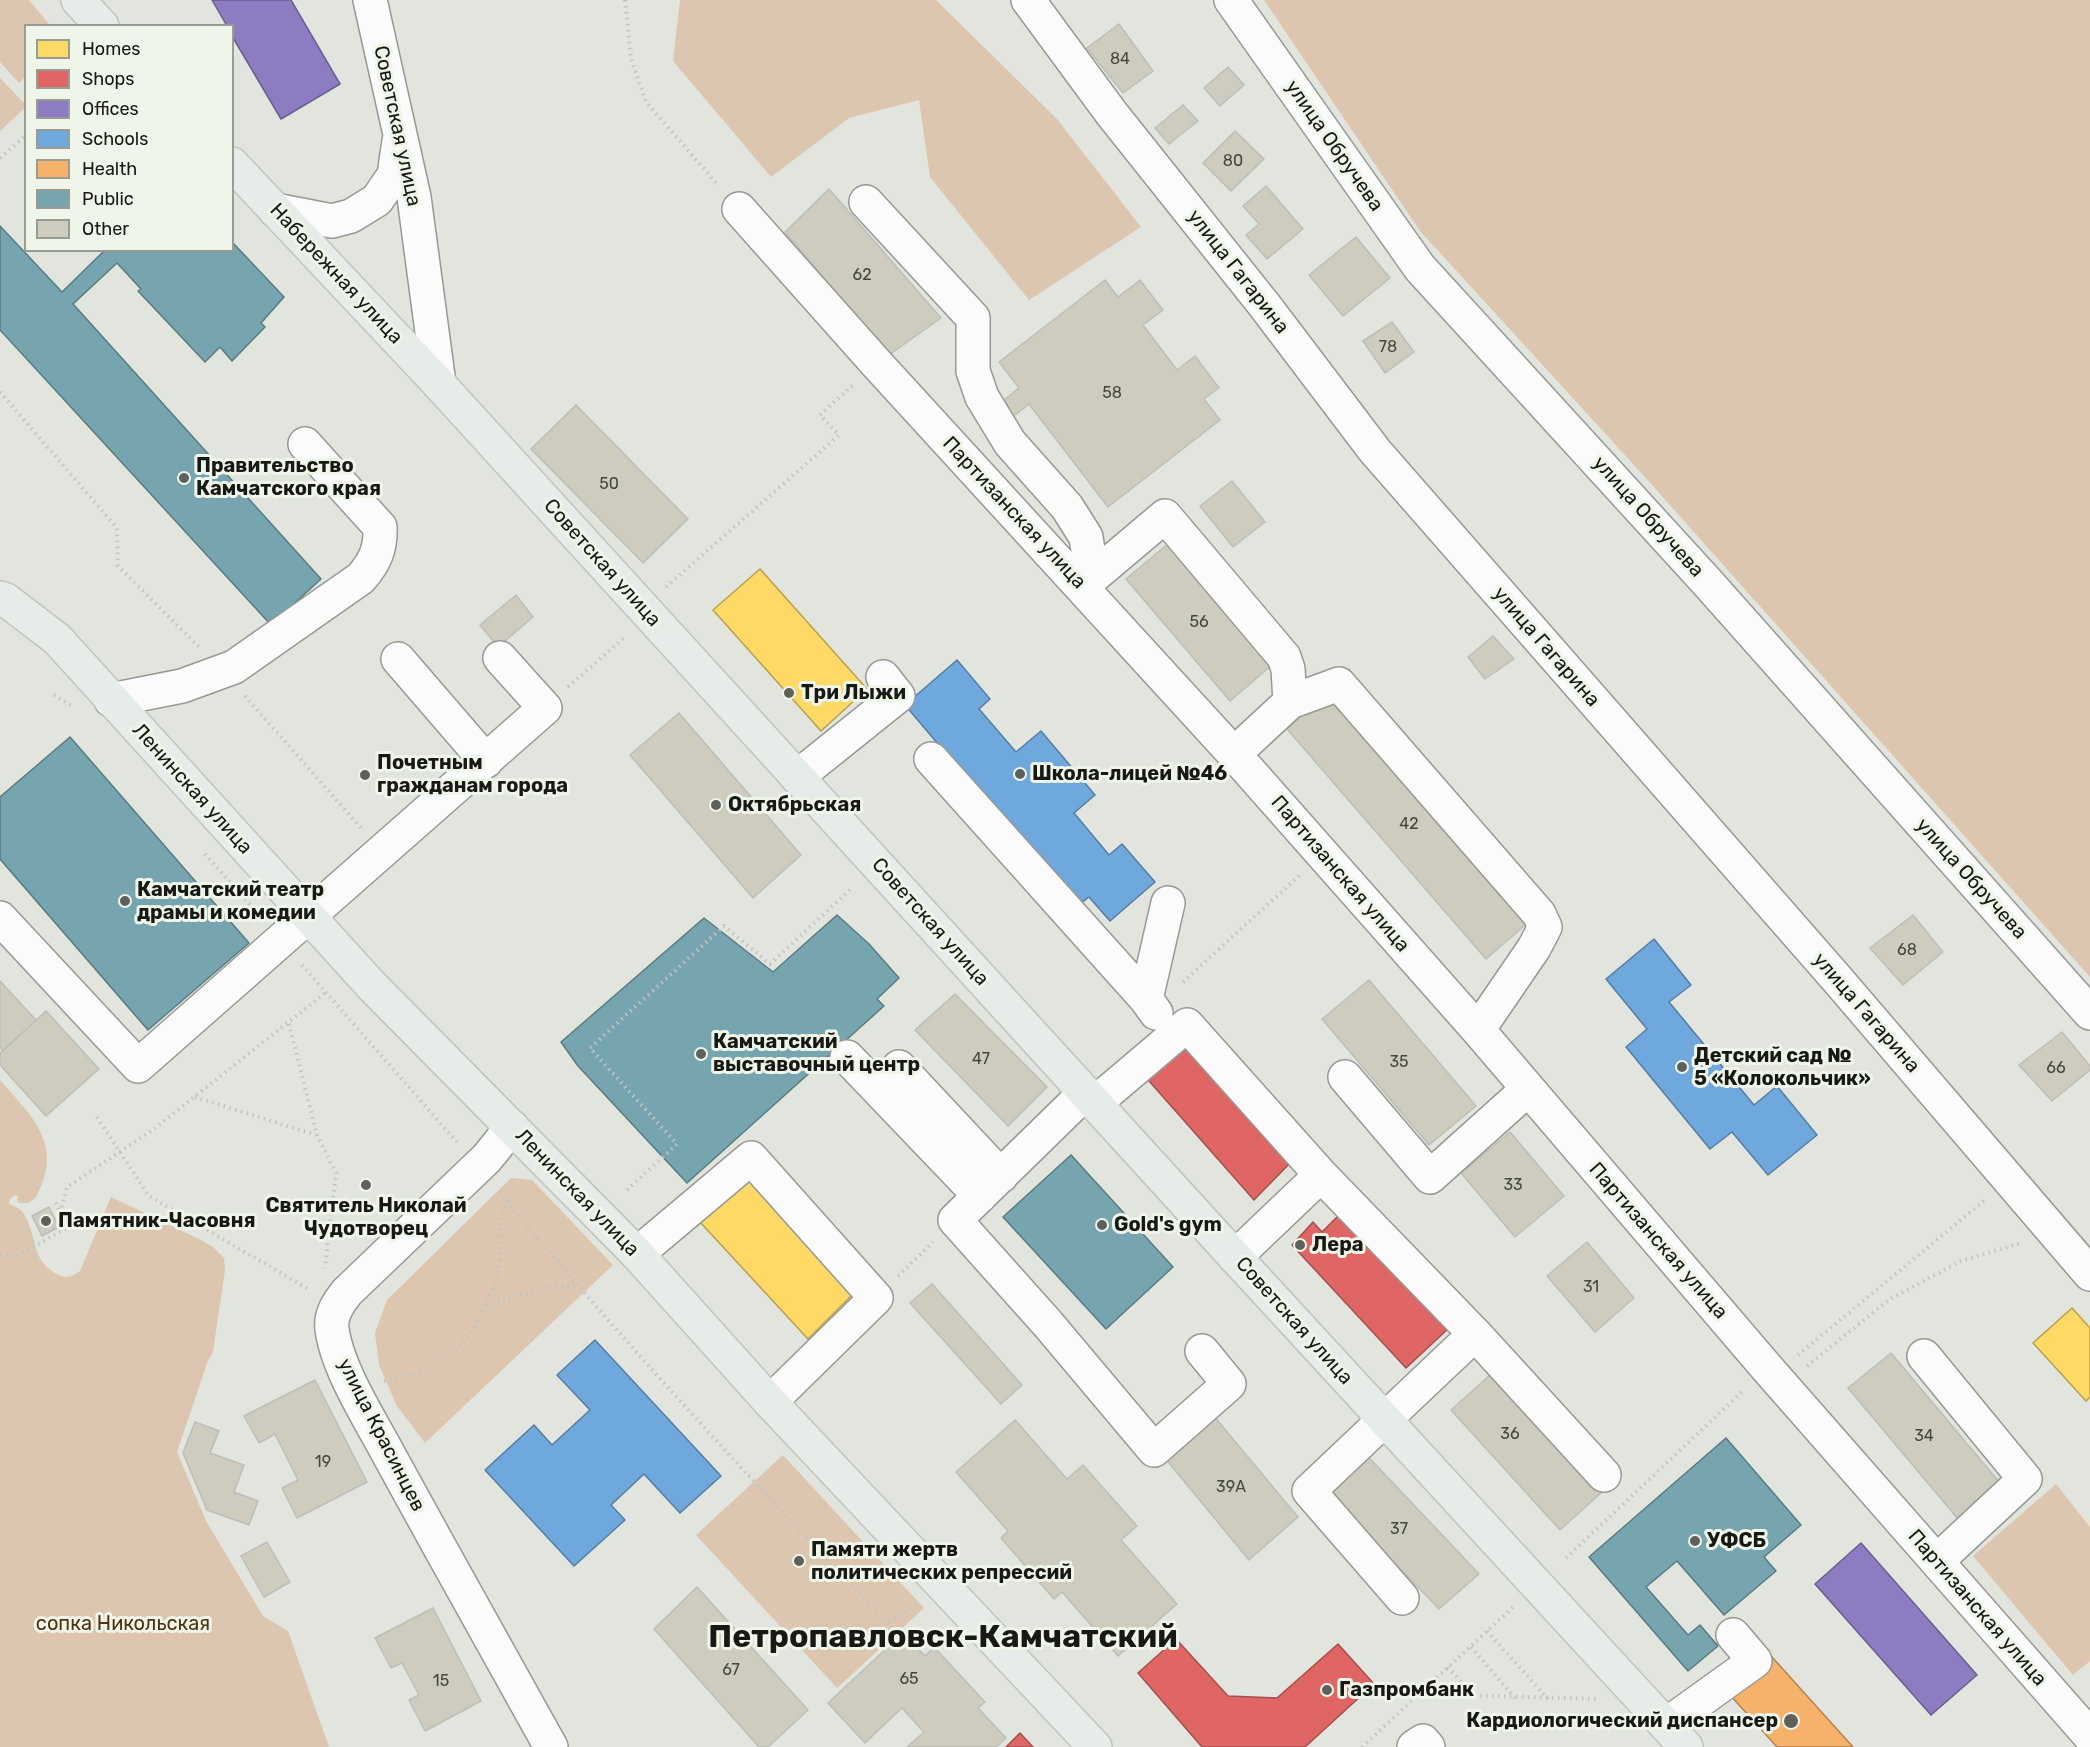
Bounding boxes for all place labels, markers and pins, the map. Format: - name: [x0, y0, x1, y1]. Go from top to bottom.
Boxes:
- place label: Правительство Камчатского края: [196, 454, 381, 501]
- marker: Правительство Камчатского края: [177, 471, 191, 485]
- place label: Три Лыжи: [801, 681, 906, 705]
- marker: Три Лыжи: [782, 686, 796, 700]
- place label: Почетным гражданам города: [377, 751, 568, 798]
- place label: Школа-лицей №46: [1032, 762, 1227, 786]
- marker: Школа-лицей №46: [1013, 767, 1027, 781]
- marker: Почетным гражданам города: [358, 768, 372, 782]
- place label: Октябрьская: [728, 793, 861, 817]
- marker: Октябрьская: [709, 798, 723, 812]
- place label: Камчатский театр драмы и комедии: [137, 878, 324, 925]
- marker: Камчатский театр драмы и комедии: [118, 894, 132, 908]
- place label: Камчатский выставочный центр: [713, 1030, 920, 1077]
- place label: Детский сад № 5 «Колокольчик»: [1694, 1044, 1871, 1091]
- marker: Камчатский выставочный центр: [694, 1047, 708, 1061]
- marker: Детский сад № 5 «Колокольчик»: [1675, 1060, 1689, 1074]
- marker: Святитель Николай Чудотворец: [359, 1178, 373, 1192]
- place label: Святитель Николай Чудотворец: [265, 1194, 467, 1241]
- place label: Памятник-Часовня: [58, 1209, 256, 1233]
- place label: Gold's gym: [1114, 1213, 1222, 1237]
- marker: Памятник-Часовня: [39, 1214, 53, 1228]
- marker: Gold's gym: [1095, 1218, 1109, 1232]
- place label: Лера: [1312, 1233, 1364, 1257]
- marker: Лера: [1293, 1238, 1307, 1252]
- place label: УФСБ: [1707, 1529, 1766, 1553]
- marker: УФСБ: [1688, 1534, 1702, 1548]
- place label: Памяти жертв политических репрессий: [811, 1538, 1072, 1585]
- marker: Памяти жертв политических репрессий: [792, 1554, 806, 1568]
- place label: Газпромбанк: [1339, 1678, 1474, 1702]
- marker: Газпромбанк: [1320, 1683, 1334, 1697]
- place label: Кардиологический диспансер: [1466, 1709, 1778, 1733]
- marker: Кардиологический диспансер: [1782, 1712, 1800, 1730]

